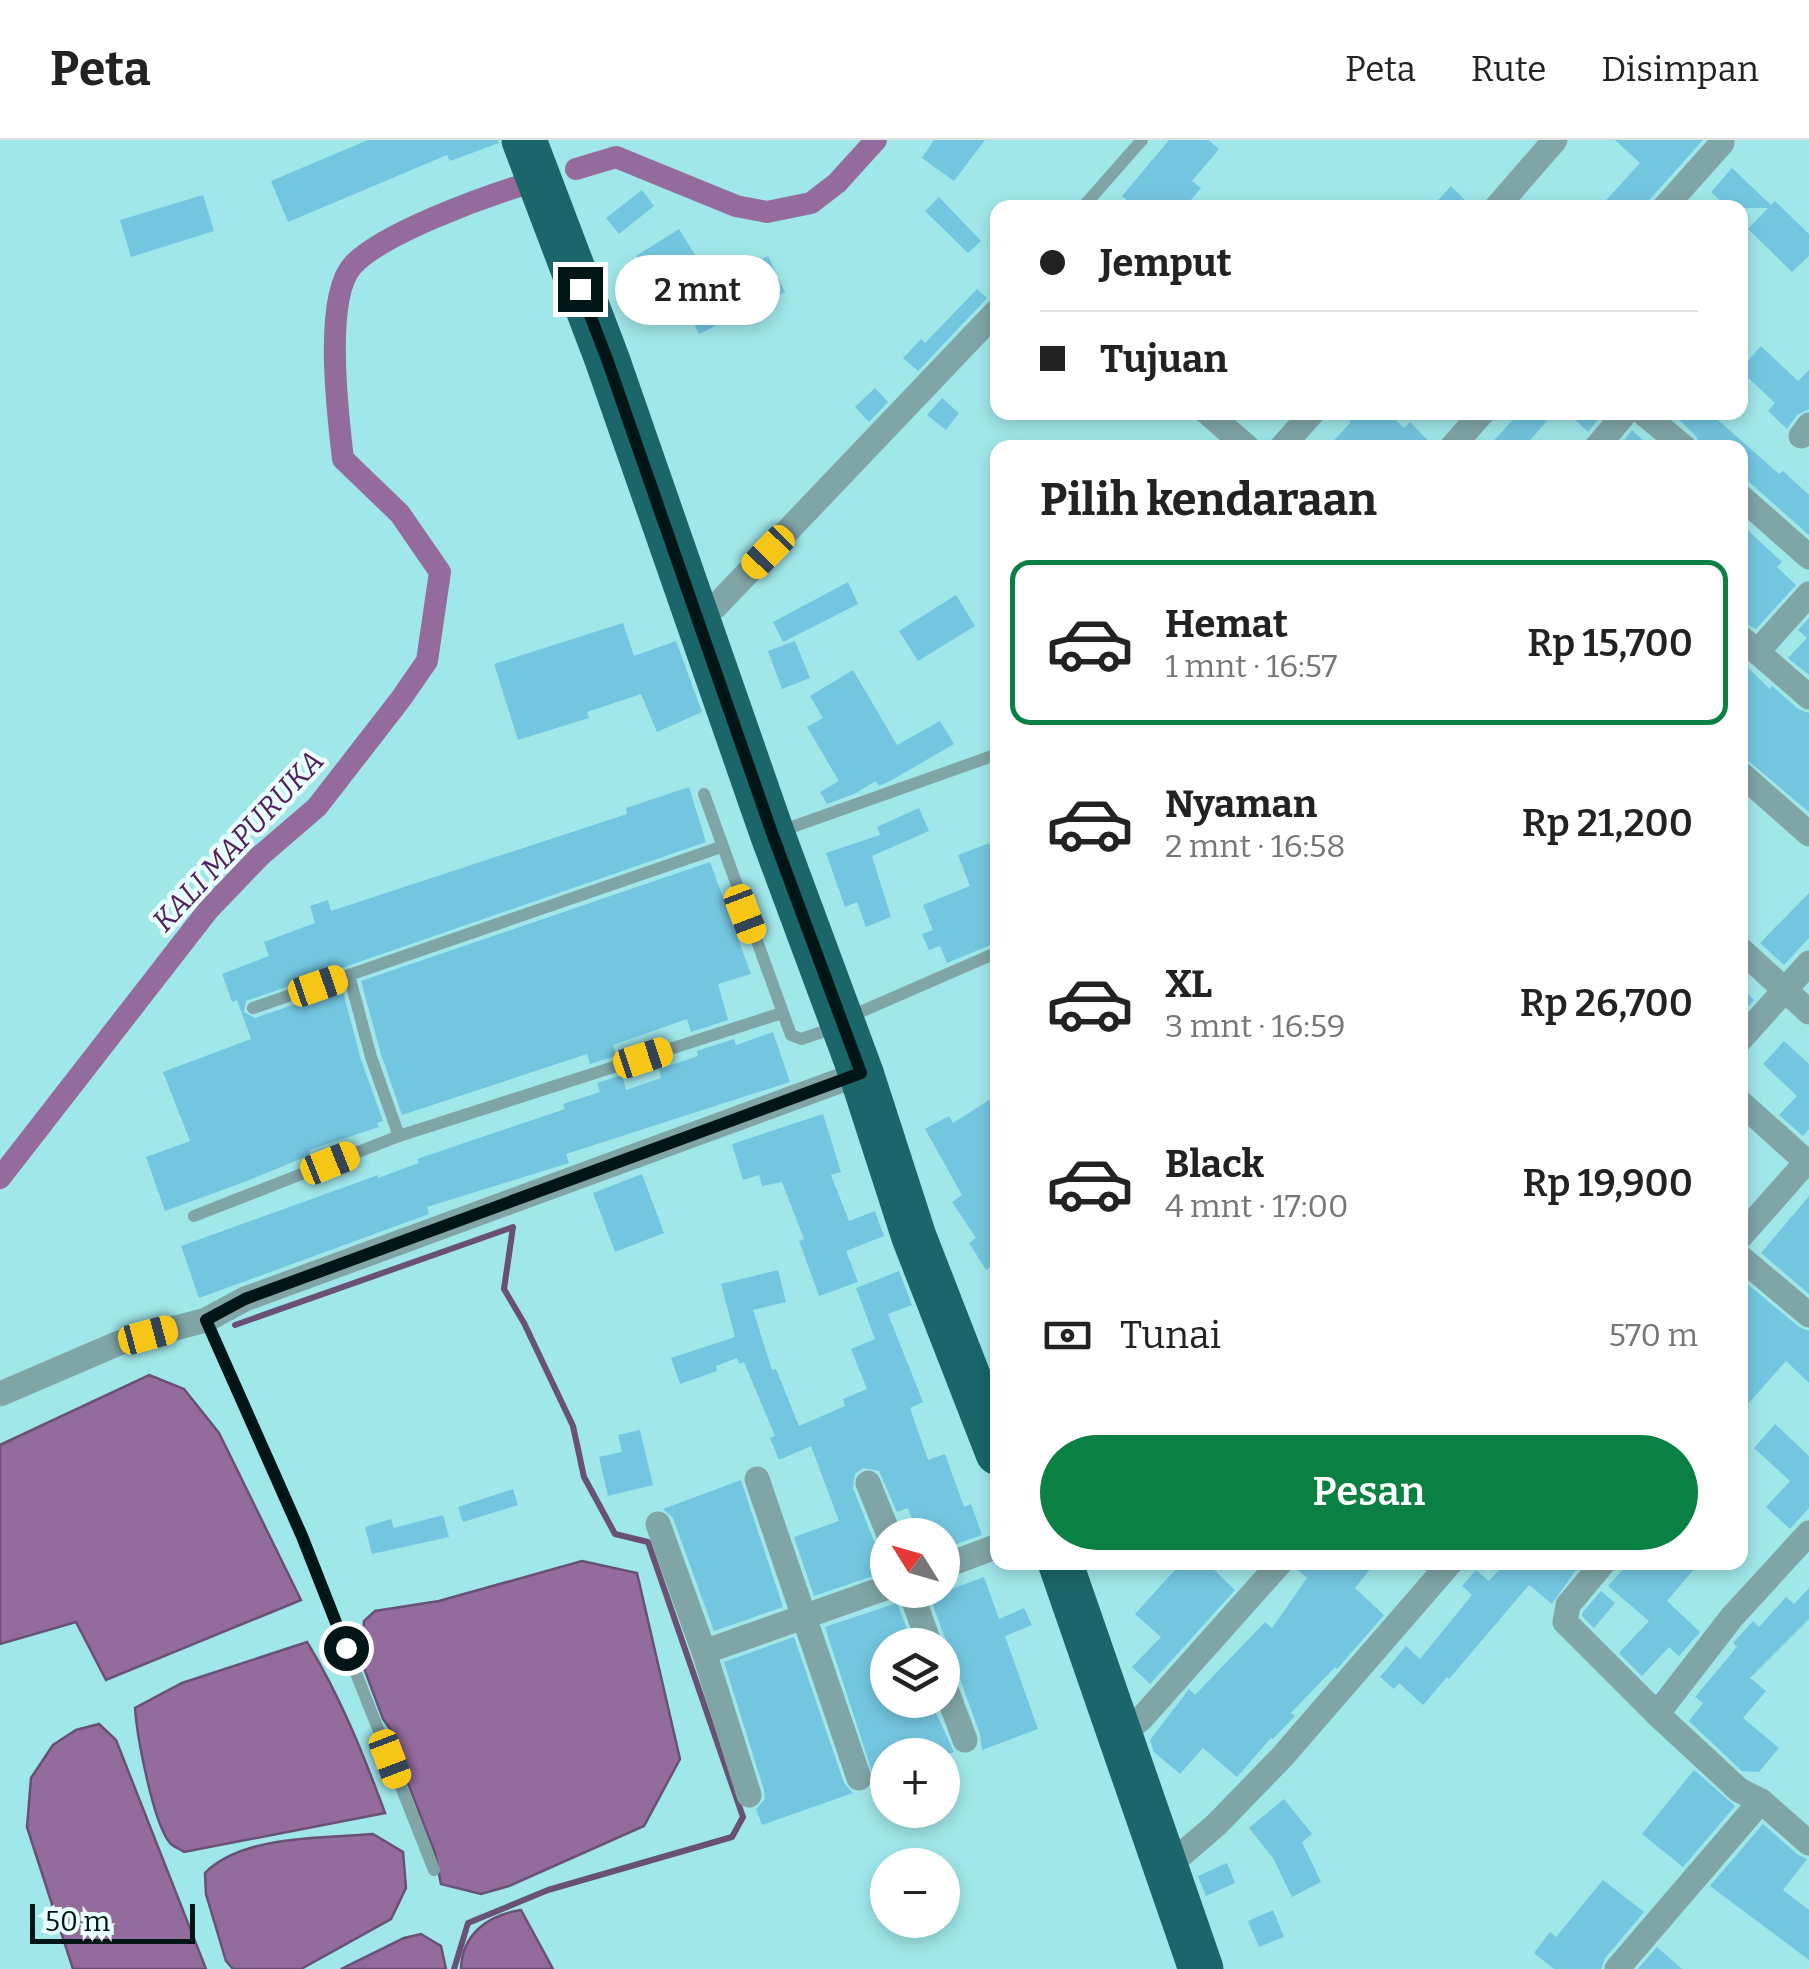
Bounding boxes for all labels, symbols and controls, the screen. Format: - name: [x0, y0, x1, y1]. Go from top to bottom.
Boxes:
- text: Peta: [50, 40, 151, 98]
- text: Peta: [1345, 48, 1416, 90]
- text: Rute: [1471, 48, 1546, 90]
- text: Disimpan: [1601, 48, 1759, 90]
- text: Jemput: [1100, 240, 1232, 286]
- callout: 2 mnt: [615, 254, 780, 324]
- route end: [558, 267, 603, 312]
- text: 2 mnt: [654, 271, 741, 309]
- text: Tujuan: [1100, 336, 1228, 382]
- text: Pilih kendaraan: [1040, 473, 1377, 527]
- car: [736, 520, 800, 584]
- icon: car: [1045, 598, 1135, 688]
- text: Hemat: [1165, 601, 1288, 647]
- text: Rp 15,700: [1527, 620, 1693, 666]
- text: 1 mnt · 16:57: [1165, 647, 1337, 685]
- water label: KALI MAPURUKA: [145, 743, 331, 939]
- icon: car: [1045, 778, 1135, 868]
- text: Nyaman: [1165, 781, 1317, 827]
- text: Rp 21,200: [1522, 800, 1693, 846]
- text: 2 mnt · 16:58: [1165, 827, 1346, 865]
- car: [720, 881, 770, 947]
- icon: car: [1045, 958, 1135, 1048]
- text: XL: [1165, 961, 1212, 1007]
- car: [285, 962, 351, 1010]
- text: Rp 26,700: [1520, 980, 1693, 1026]
- text: 3 mnt · 16:59: [1165, 1007, 1346, 1045]
- car: [610, 1034, 676, 1082]
- car: [297, 1138, 363, 1188]
- icon: car: [1045, 1138, 1135, 1228]
- text: Black: [1165, 1141, 1264, 1187]
- text: Rp 19,900: [1523, 1160, 1693, 1206]
- text: 4 mnt · 17:00: [1165, 1187, 1349, 1225]
- icon: cash: [1040, 1308, 1095, 1363]
- text: Tunai: [1120, 1312, 1221, 1358]
- car: [115, 1313, 181, 1357]
- text: 570 m: [1609, 1316, 1698, 1354]
- button: Pesan: [1040, 1435, 1698, 1550]
- north arrow: [870, 1518, 960, 1608]
- map controls: [870, 1518, 960, 1938]
- route start: [324, 1626, 369, 1671]
- button: layers: [870, 1628, 960, 1718]
- car: [365, 1726, 415, 1792]
- button: +: [870, 1738, 960, 1828]
- button: −: [870, 1848, 960, 1938]
- scale bar: [30, 1899, 195, 1944]
- text: 50 m: [45, 1905, 110, 1938]

